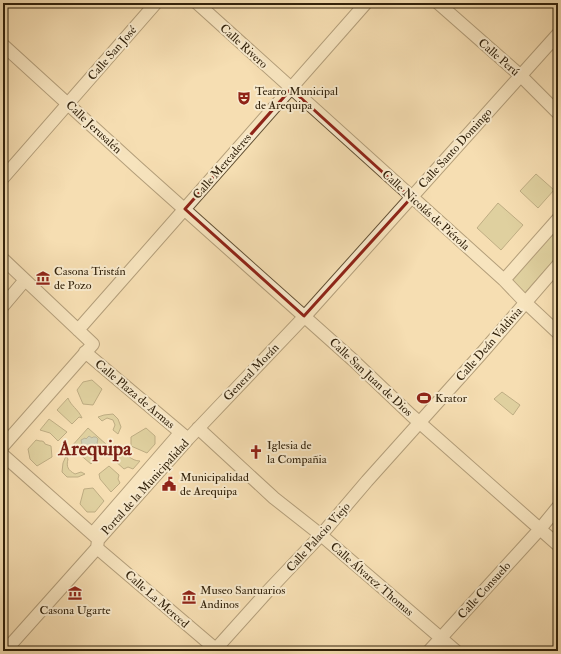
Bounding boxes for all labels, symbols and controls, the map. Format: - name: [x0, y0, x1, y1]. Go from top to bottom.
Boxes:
- street label: Calle Rivero: [217, 21, 271, 72]
- street label: Calle San José: [85, 22, 141, 84]
- street label: Calle Perú: [475, 35, 522, 79]
- place label: Teatro Municipal de Arequipa: [255, 84, 338, 113]
- theatre icon: Teatro Municipal de Arequipa: [236, 90, 252, 106]
- street label: Calle Jerusalén: [63, 98, 125, 157]
- street label: Calle Santo Domingo: [415, 105, 496, 192]
- street label: Calle Mercaderes: [190, 130, 255, 202]
- street label: Calle Nicolás de Piérola: [379, 167, 473, 254]
- place label: Casona Tristán de Pozo: [54, 264, 126, 293]
- museum icon: Casona Tristán de Pozo: [35, 270, 51, 286]
- street label: Calle Deán Valdivia: [453, 303, 526, 385]
- street label: Calle San Juan de Dios: [326, 335, 415, 420]
- street label: General Morán: [220, 340, 282, 404]
- street label: Calle Plaza de Armas: [92, 357, 178, 432]
- sports icon: Krator: [416, 390, 432, 406]
- place label: Krator: [435, 391, 467, 406]
- district label: Arequipa: [58, 436, 132, 462]
- street label: Portal de la Municipalidad: [98, 436, 193, 539]
- place label: Iglesia de la Compañia: [267, 438, 328, 467]
- church icon: Iglesia de la Compañia: [248, 444, 264, 460]
- place label: Municipalidad de Arequipa: [180, 470, 249, 499]
- public building icon: Municipalidad de Arequipa: [161, 476, 177, 492]
- street label: Calle Palacio Viejo: [283, 499, 354, 575]
- street label: Calle Álvarez Thomas: [327, 539, 416, 620]
- street label: Calle Consuelo: [455, 558, 514, 622]
- street label: Calle La Merced: [122, 567, 192, 631]
- place label: Museo Santuarios Andinos: [199, 583, 285, 612]
- museum icon: Casona Ugarte: [67, 585, 83, 601]
- museum icon: Museo Santuarios Andinos: [181, 589, 197, 605]
- place label: Casona Ugarte: [39, 603, 111, 618]

